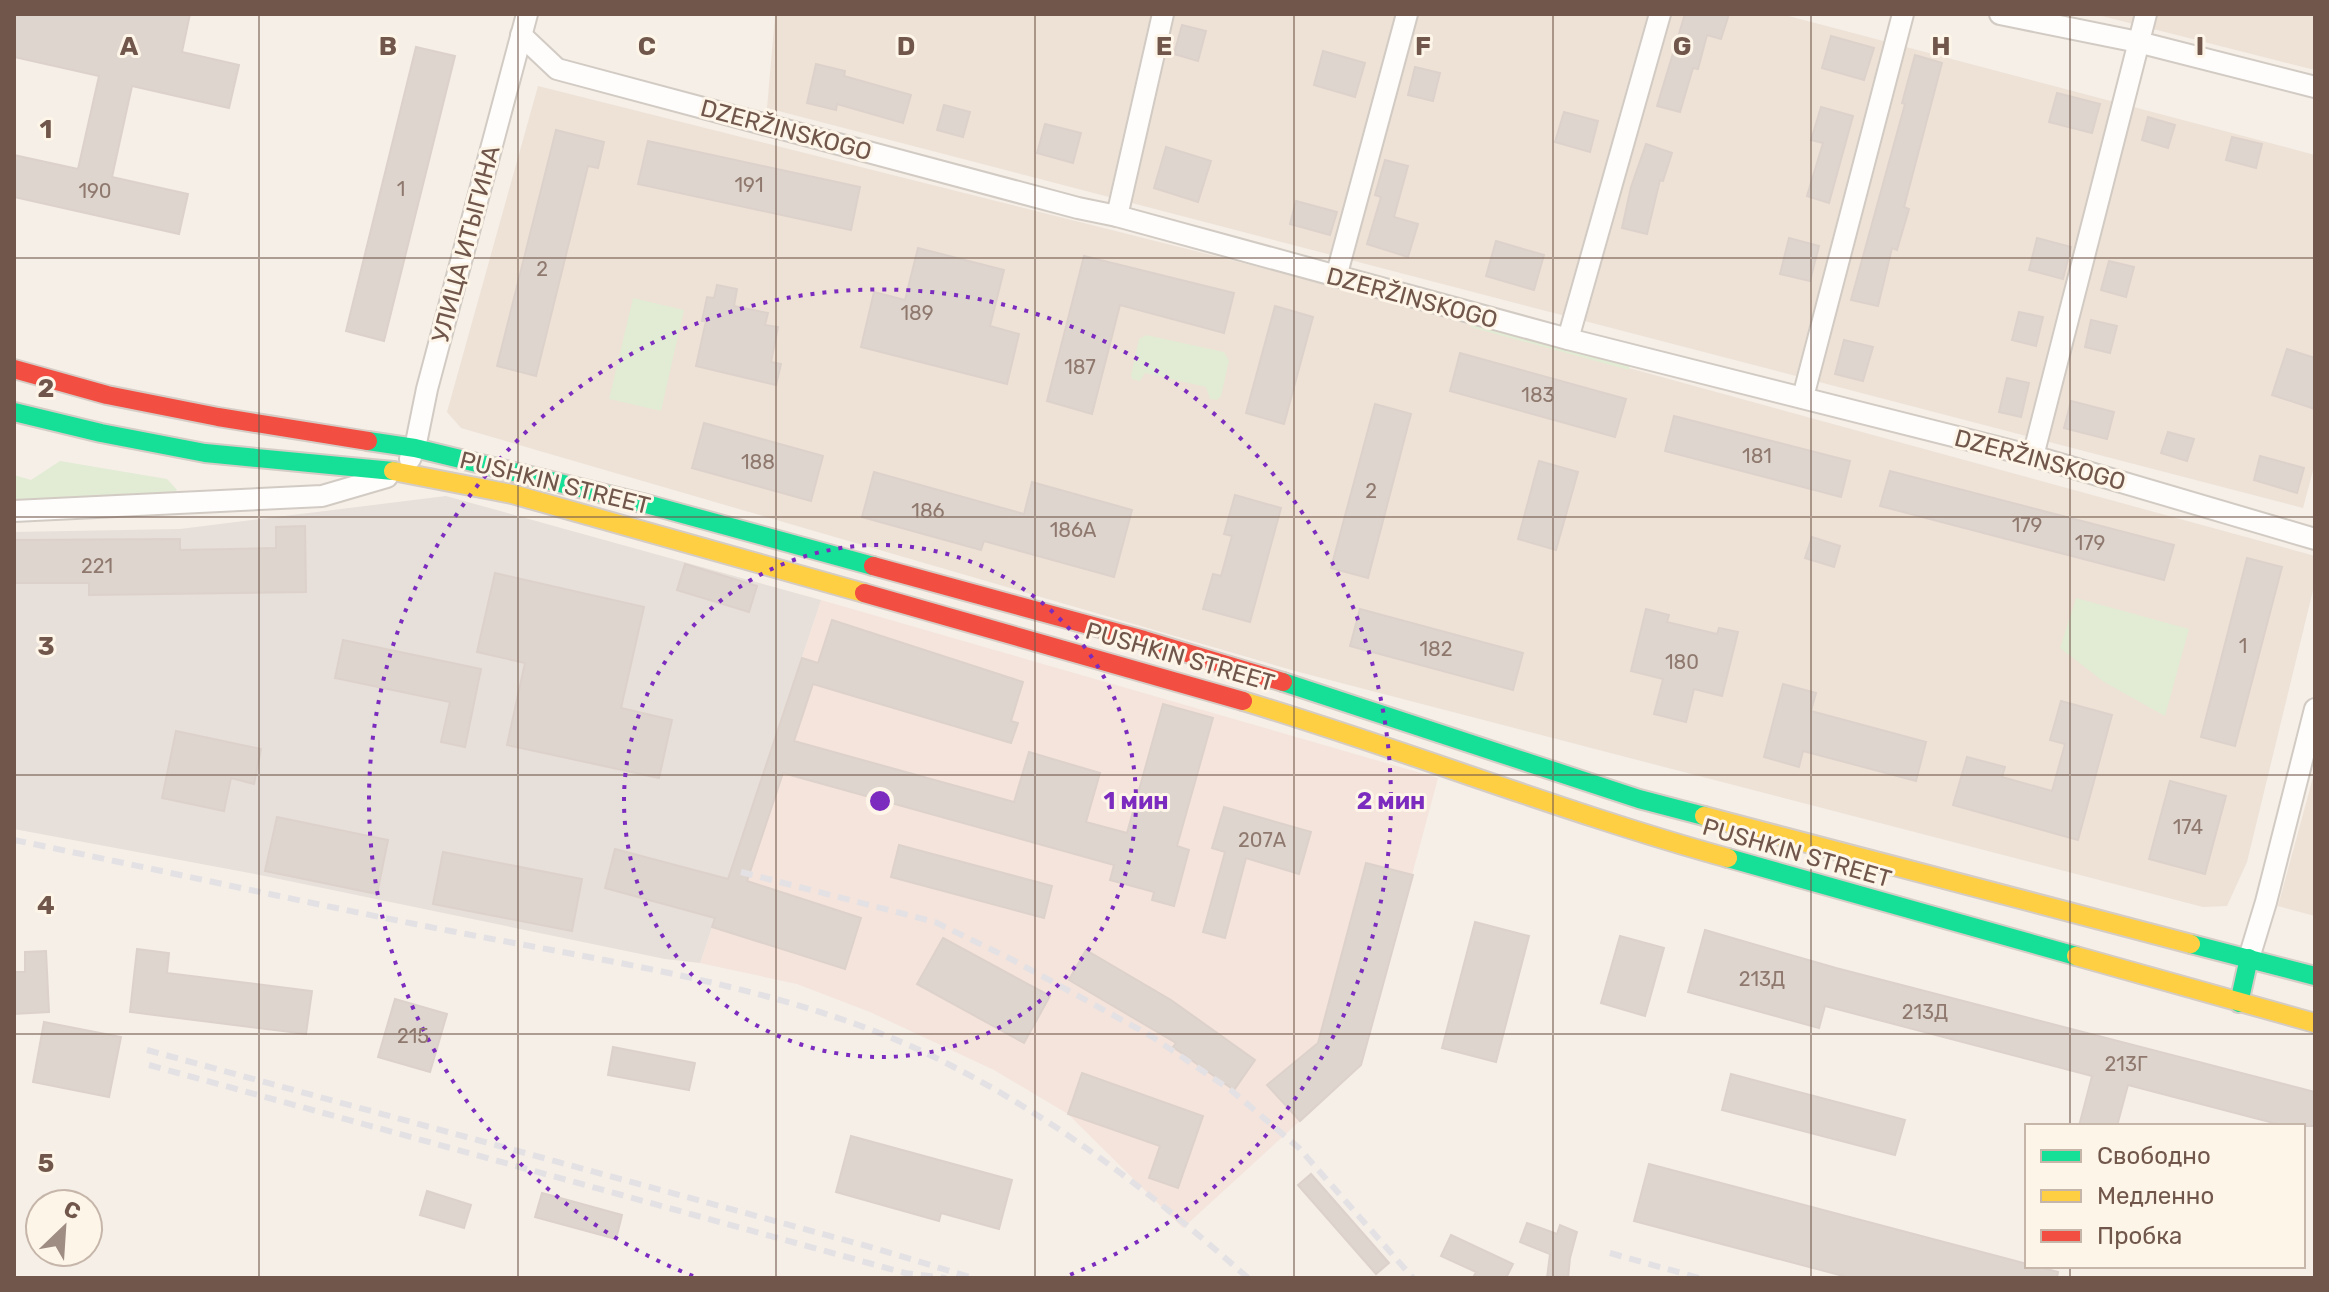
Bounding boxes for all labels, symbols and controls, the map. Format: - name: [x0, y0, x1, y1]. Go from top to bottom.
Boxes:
- text: A: [120, 31, 139, 62]
- text: B: [379, 31, 397, 62]
- text: C: [638, 31, 656, 62]
- text: D: [897, 31, 915, 62]
- text: E: [1156, 31, 1172, 62]
- text: F: [1415, 31, 1431, 62]
- text: G: [1673, 31, 1691, 62]
- text: H: [1931, 31, 1951, 62]
- text: I: [2196, 31, 2204, 62]
- street label: DZERŽINSKOGO: [697, 94, 875, 166]
- text: 1: [40, 114, 52, 145]
- street label: УЛИЦА ИТЫГИНА: [426, 142, 506, 346]
- house number: 191: [735, 173, 763, 197]
- house number: 1: [397, 177, 405, 201]
- house number: 190: [78, 179, 112, 203]
- house number: 2: [536, 257, 548, 281]
- street label: DZERŽINSKOGO: [1323, 262, 1501, 334]
- house number: 189: [900, 301, 934, 325]
- house number: 187: [1064, 355, 1096, 379]
- text: 2: [38, 373, 54, 404]
- house number: 183: [1521, 383, 1555, 407]
- street label: DZERŽINSKOGO: [1951, 424, 2129, 496]
- house number: 181: [1742, 444, 1772, 468]
- street label: PUSHKIN STREET: [457, 446, 653, 520]
- house number: 188: [741, 450, 775, 474]
- house number: 2: [1365, 479, 1377, 503]
- house number: 186: [911, 499, 945, 523]
- house number: 179: [2012, 513, 2042, 537]
- house number: 186А: [1050, 518, 1096, 542]
- house number: 179: [2075, 531, 2105, 555]
- house number: 221: [81, 554, 113, 578]
- street label: PUSHKIN STREET: [1082, 617, 1278, 697]
- text: 3: [37, 631, 55, 662]
- house number: 1: [2239, 634, 2247, 658]
- house number: 182: [1419, 637, 1453, 661]
- house number: 180: [1665, 650, 1699, 674]
- centre of rings: [866, 787, 894, 815]
- text: 1 мин: [1103, 787, 1169, 815]
- text: 2 мин: [1357, 787, 1425, 815]
- street label: PUSHKIN STREET: [1699, 813, 1895, 893]
- house number: 174: [2173, 815, 2203, 839]
- house number: 207А: [1238, 828, 1286, 852]
- text: 4: [37, 890, 55, 921]
- house number: 213Д: [1739, 967, 1785, 991]
- house number: 213Д: [1902, 1000, 1948, 1024]
- house number: 215: [397, 1024, 429, 1048]
- house number: 213Г: [2105, 1052, 2148, 1076]
- legend: [2025, 1124, 2305, 1268]
- text: Свободно: [2097, 1142, 2211, 1170]
- text: 5: [38, 1148, 54, 1179]
- text: Медленно: [2097, 1182, 2214, 1210]
- north arrow: [24, 1188, 104, 1268]
- text: С: [60, 1195, 85, 1226]
- text: Пробка: [2097, 1222, 2182, 1250]

